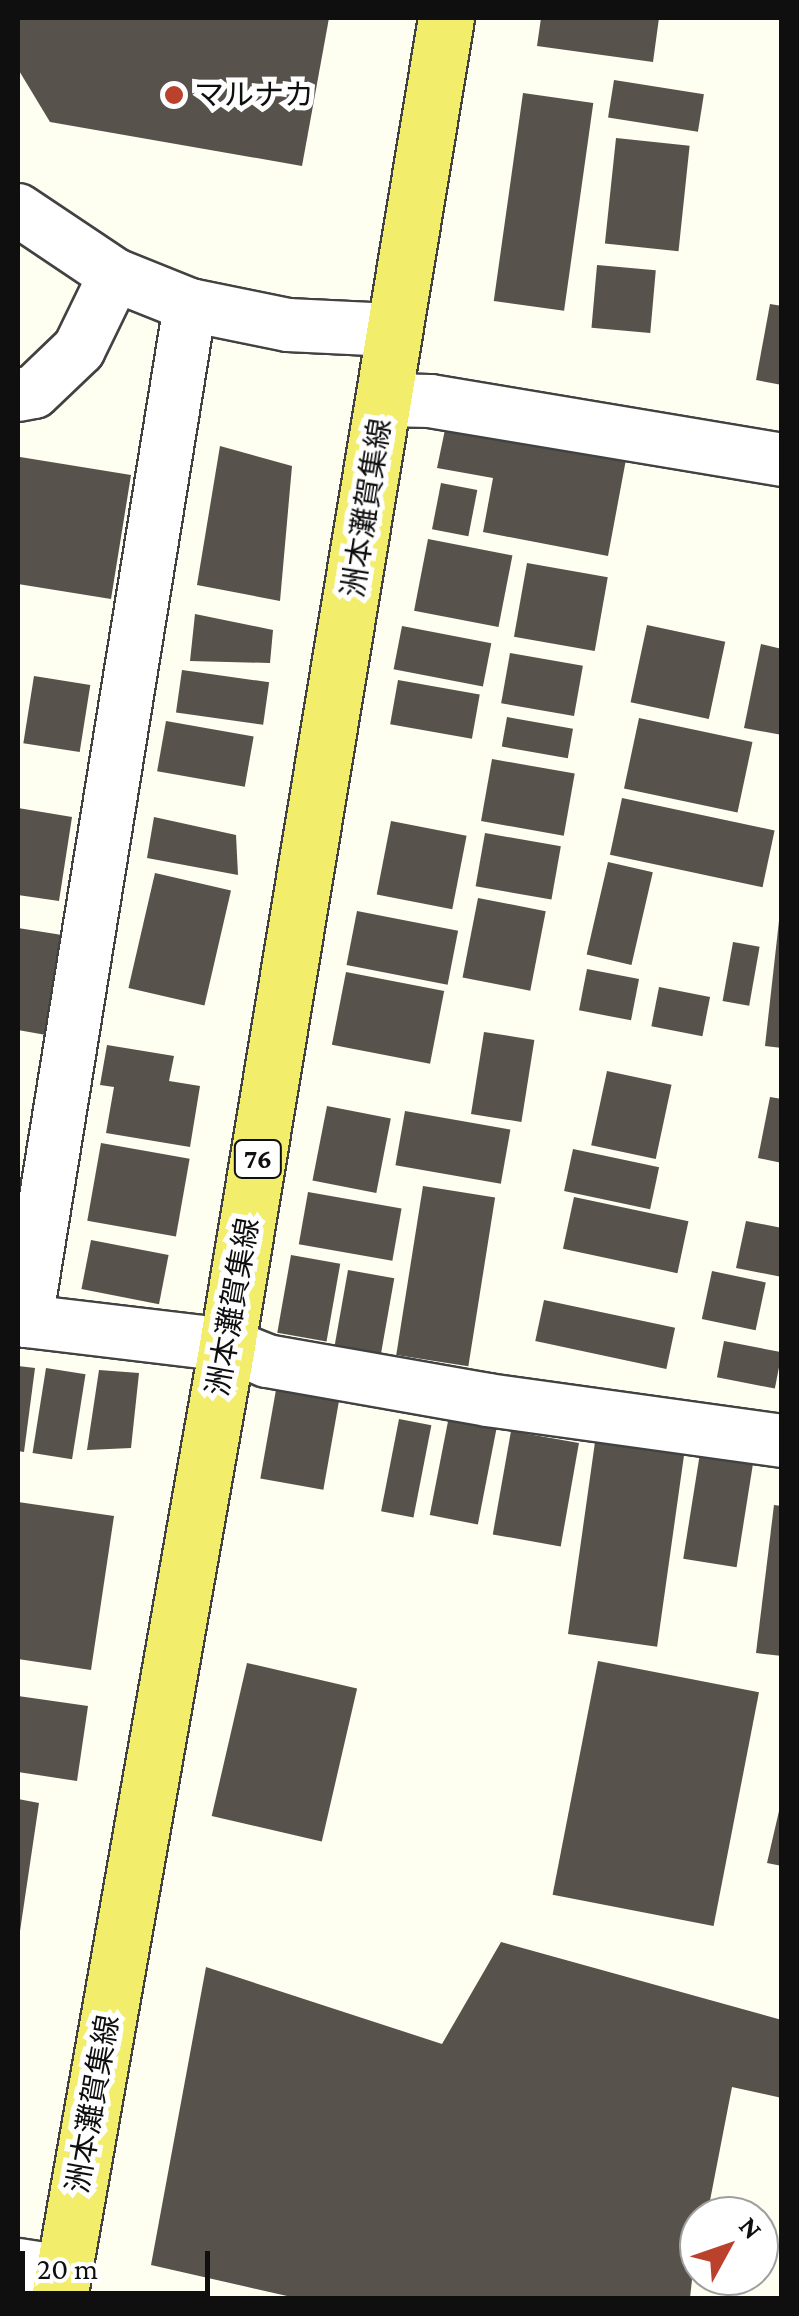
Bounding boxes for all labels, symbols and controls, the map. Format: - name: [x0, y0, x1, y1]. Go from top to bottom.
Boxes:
- place label: マルナカ: [194, 77, 314, 113]
- marker: マルナカ: [163, 84, 185, 106]
- street label: 洲本灘賀集線: [335, 416, 399, 600]
- road number: 76: [233, 1136, 283, 1182]
- street label: 洲本灘賀集線: [200, 1215, 266, 1399]
- street label: 洲本灘賀集線: [60, 2012, 126, 2196]
- north arrow: [679, 2196, 779, 2296]
- text: N: [733, 2210, 769, 2245]
- scale bar: [25, 2231, 215, 2293]
- text: 20 m: [37, 2252, 98, 2285]

